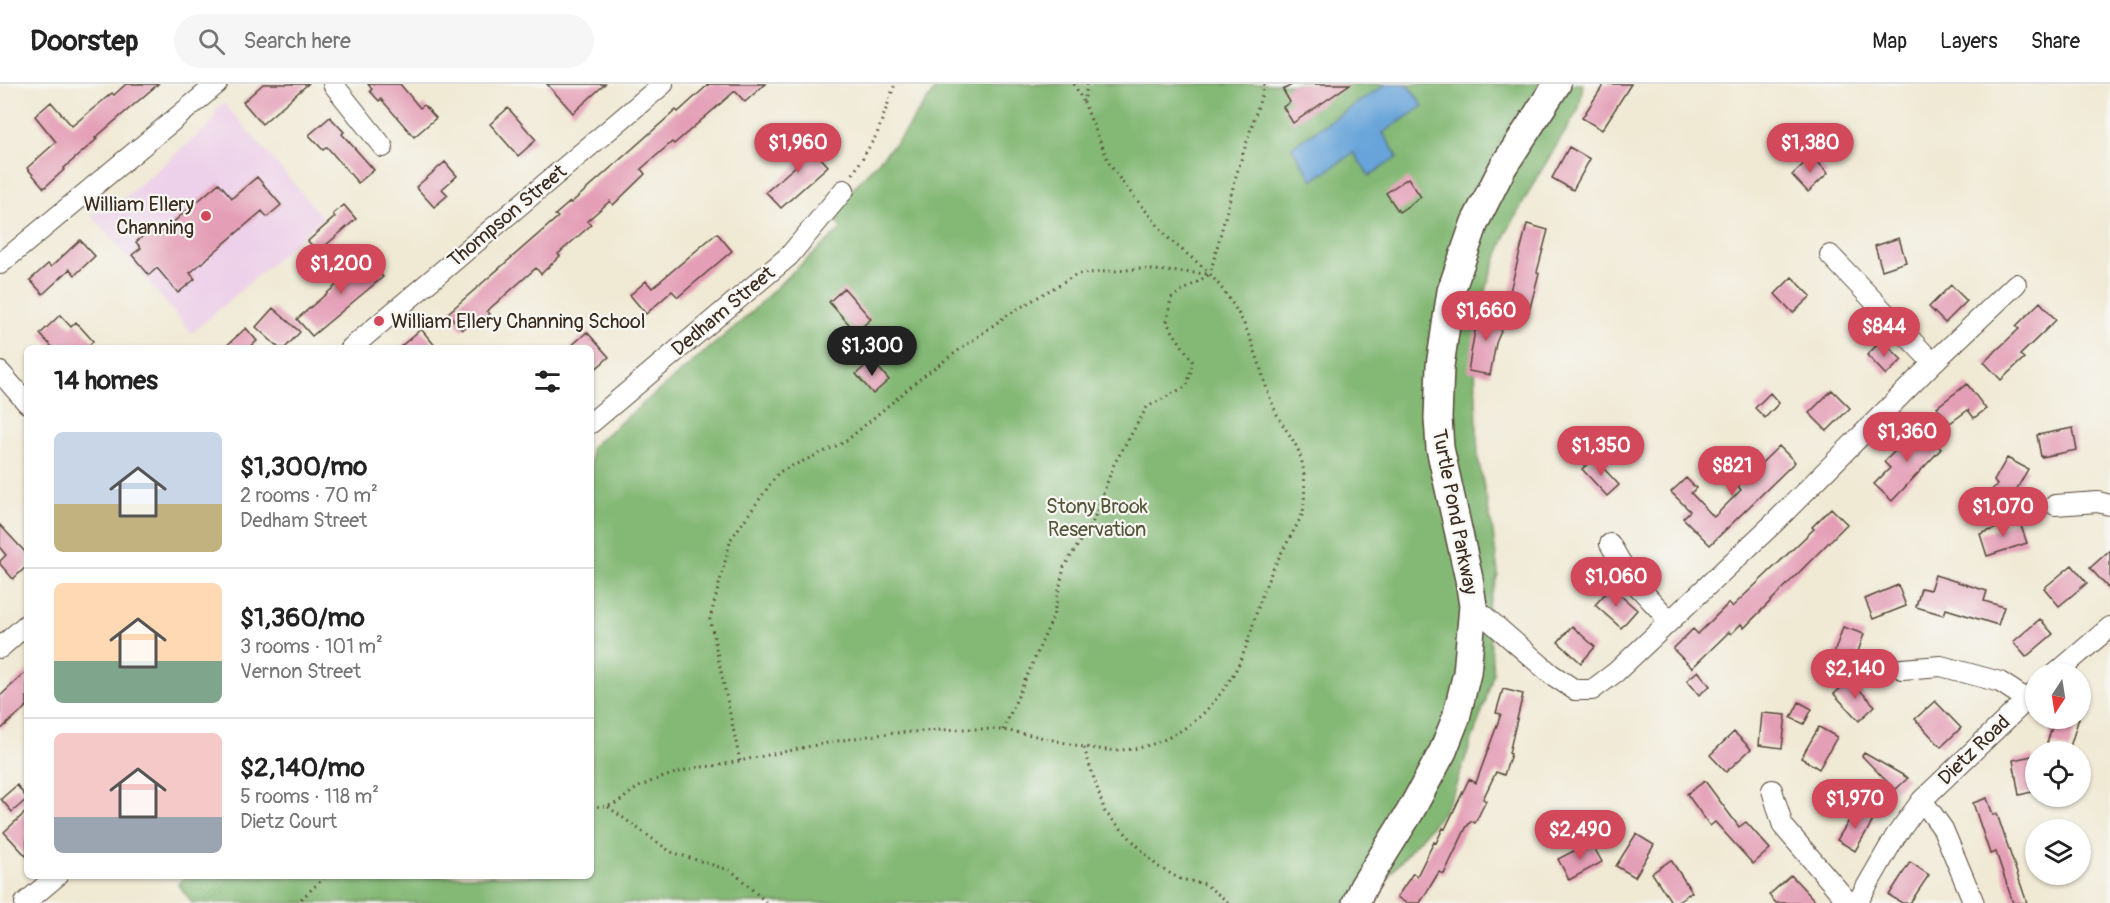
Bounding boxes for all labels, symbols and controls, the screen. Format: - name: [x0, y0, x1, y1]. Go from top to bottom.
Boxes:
- search box: [174, 14, 594, 68]
- text: Doorstep: [30, 24, 138, 59]
- icon: search: [195, 25, 228, 58]
- text: Search here: [243, 27, 351, 55]
- text: Map: [1872, 28, 1907, 55]
- text: Layers: [1940, 28, 1998, 55]
- text: Share: [2031, 28, 2080, 55]
- pin: $1,960: [749, 123, 847, 174]
- pin: $1,380: [1761, 123, 1859, 174]
- text: $1,960: [768, 130, 828, 155]
- text: $1,380: [1781, 130, 1839, 155]
- street label: Thompson Street: [443, 159, 572, 273]
- place label: William Ellery Channing: [83, 192, 194, 240]
- marker: William Ellery Channing: [199, 209, 213, 223]
- pin: $1,200: [292, 244, 390, 295]
- text: $1,200: [310, 251, 372, 276]
- street label: Dedham Street: [666, 260, 780, 361]
- pin: $1,660: [1437, 291, 1535, 342]
- text: $1,660: [1456, 298, 1516, 323]
- pin: $844: [1848, 307, 1920, 358]
- place label: William Ellery Channing School: [391, 309, 646, 334]
- marker: William Ellery Channing School: [372, 314, 386, 328]
- text: $844: [1862, 314, 1906, 339]
- pin: $1,300: [823, 326, 921, 377]
- text: $1,300: [841, 333, 903, 358]
- text: 14 homes: [54, 365, 158, 397]
- icon: filters: [531, 365, 564, 398]
- pin: $1,360: [1858, 412, 1956, 463]
- text: $1,360: [1877, 419, 1937, 444]
- pin: $1,350: [1552, 426, 1650, 477]
- street label: Turtle Pond Parkway: [1427, 427, 1483, 597]
- text: $1,350: [1571, 433, 1631, 458]
- pin: $821: [1696, 446, 1768, 497]
- text: $1,300/mo: [240, 451, 367, 483]
- text: $821: [1712, 453, 1752, 478]
- icon: home: [102, 456, 174, 528]
- text: 2 rooms · 70 m²: [240, 483, 378, 508]
- pin: $1,070: [1954, 487, 2052, 538]
- park label: Stony Brook Reservation: [1046, 494, 1149, 542]
- text: $1,070: [1972, 494, 2034, 519]
- text: Dedham Street: [240, 508, 367, 533]
- pin: $1,060: [1567, 557, 1665, 608]
- text: $1,060: [1585, 564, 1647, 589]
- text: $1,360/mo: [240, 602, 365, 634]
- icon: home: [102, 607, 174, 679]
- text: 3 rooms · 101 m²: [240, 634, 383, 659]
- pin: $2,140: [1806, 649, 1904, 700]
- text: $2,140: [1825, 656, 1885, 681]
- text: Vernon Street: [240, 659, 361, 684]
- north arrow: [2025, 663, 2091, 729]
- map controls: [2025, 663, 2091, 885]
- street label: Dietz Road: [1933, 710, 2015, 790]
- button: locate: [2025, 741, 2091, 807]
- text: $2,140/mo: [240, 752, 365, 784]
- icon: home: [102, 757, 174, 829]
- pin: $1,970: [1806, 779, 1904, 830]
- text: 5 rooms · 118 m²: [240, 784, 379, 809]
- text: $1,970: [1826, 786, 1884, 811]
- text: Dietz Court: [240, 809, 337, 834]
- pin: $2,490: [1531, 810, 1629, 861]
- text: $2,490: [1549, 817, 1611, 842]
- button: layers: [2025, 819, 2091, 885]

